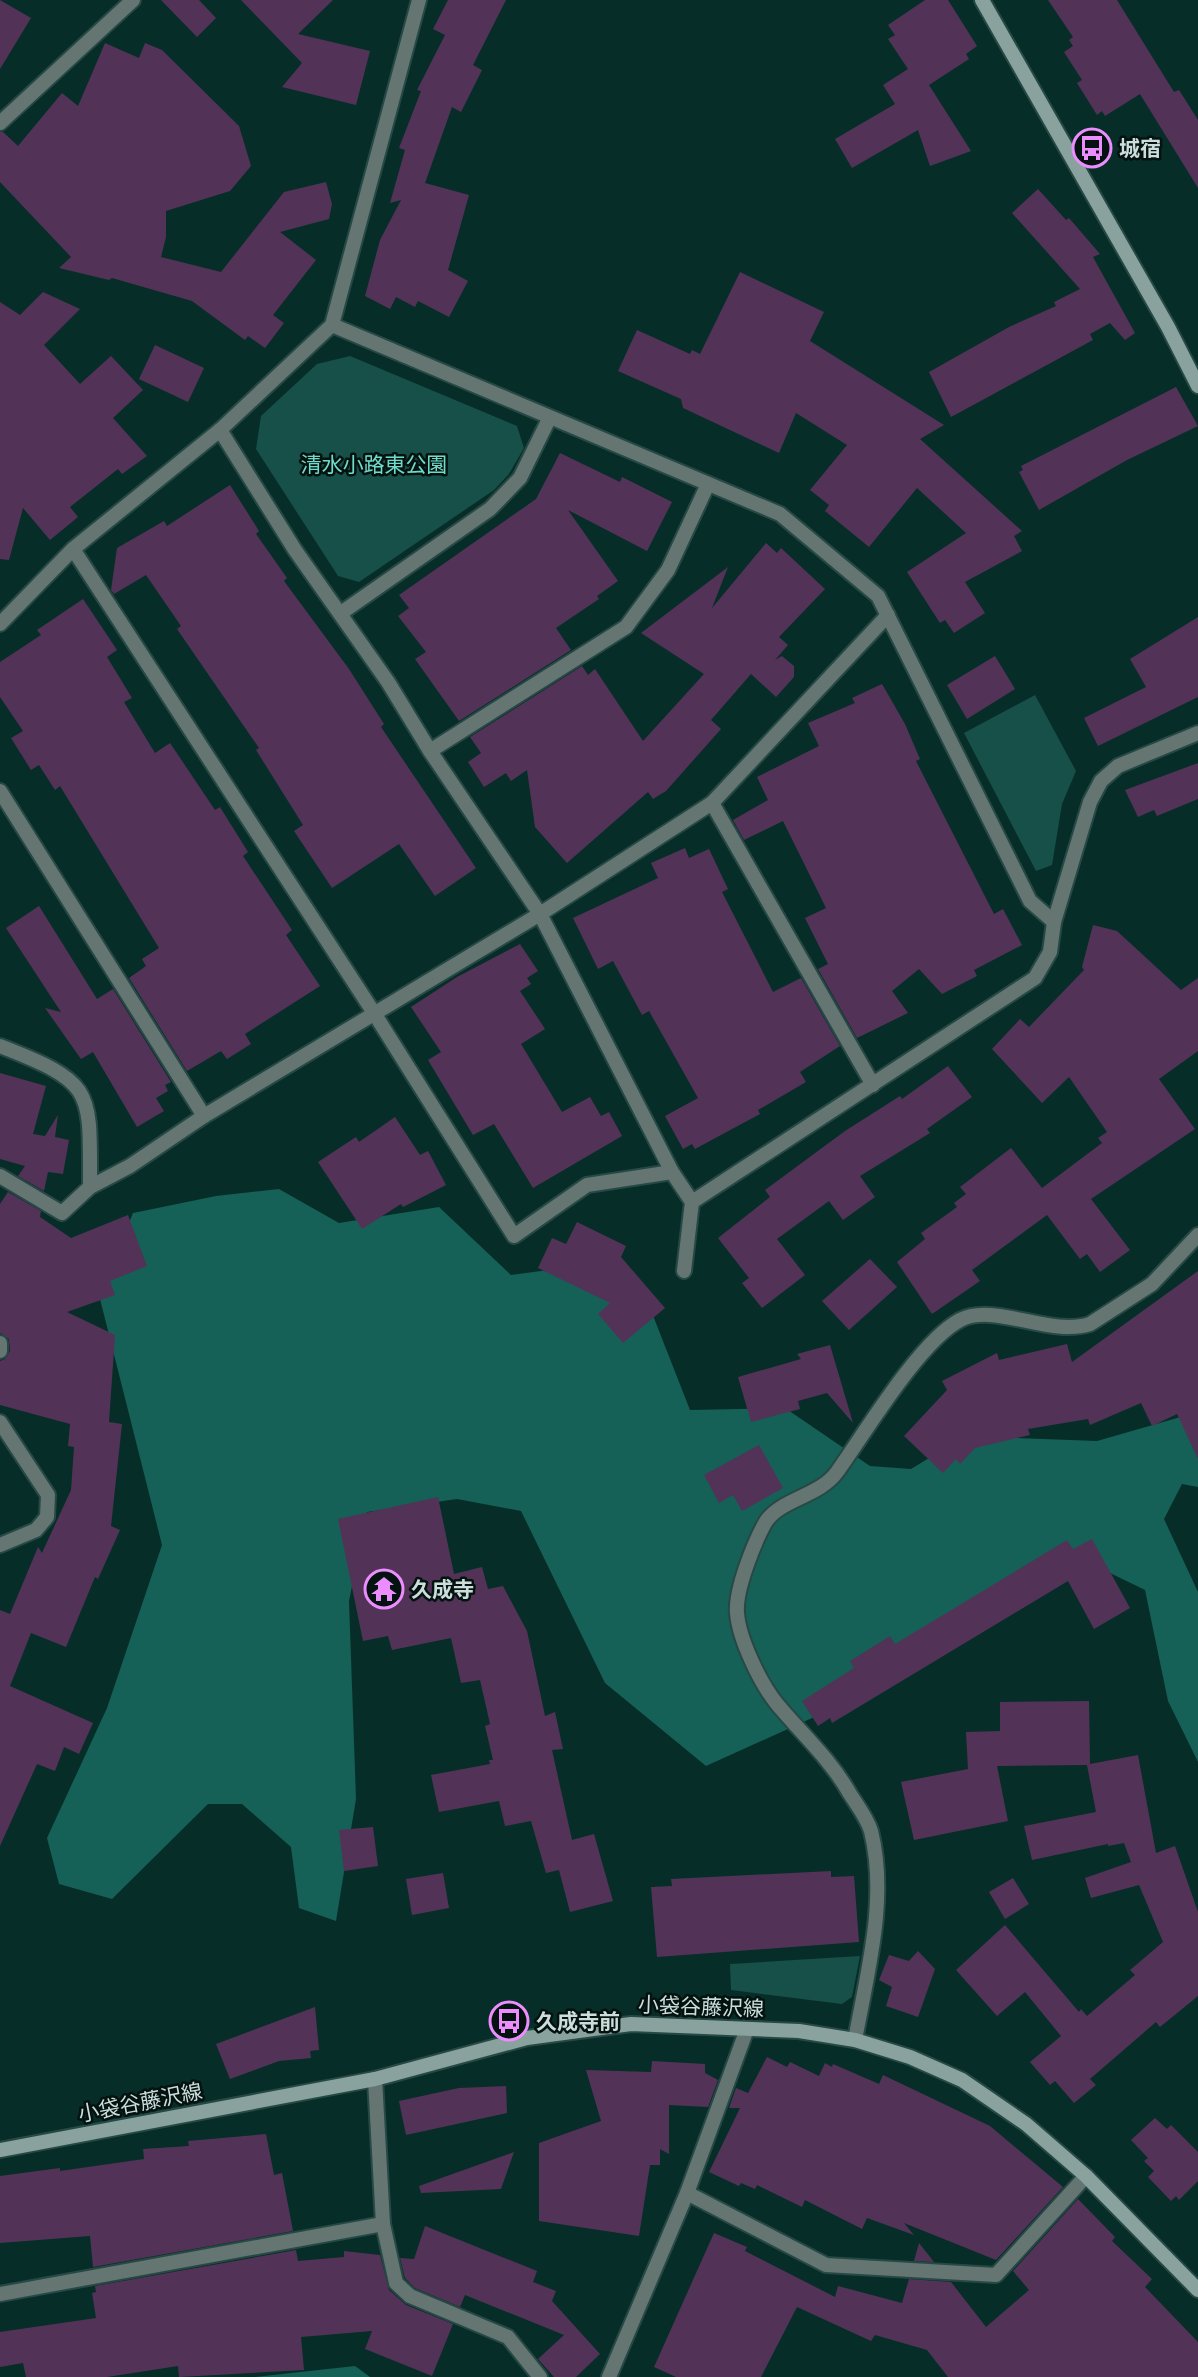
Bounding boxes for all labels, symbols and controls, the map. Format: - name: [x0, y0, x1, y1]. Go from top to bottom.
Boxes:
- bus stop icon: 城宿: [1071, 127, 1113, 169]
- place label: 城宿: [1119, 134, 1161, 162]
- park label: 清水小路東公園: [301, 450, 448, 478]
- temple icon: 久成寺: [363, 1568, 405, 1610]
- place label: 久成寺: [411, 1575, 474, 1603]
- street label: 小袋谷藤沢線: [638, 1990, 764, 2022]
- bus stop icon: 久成寺前: [488, 2000, 530, 2042]
- place label: 久成寺前: [536, 2007, 620, 2035]
- street label: 小袋谷藤沢線: [75, 2076, 205, 2128]

